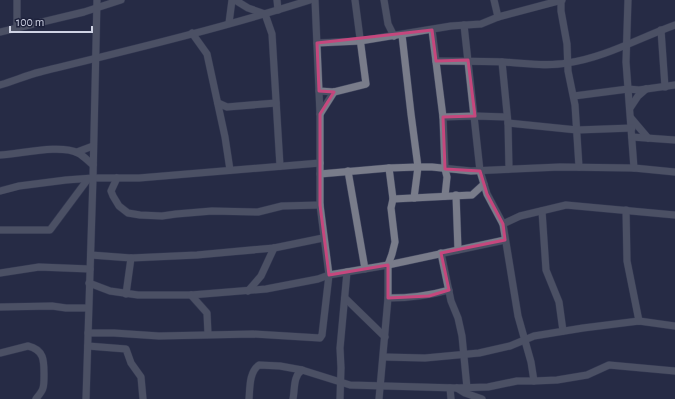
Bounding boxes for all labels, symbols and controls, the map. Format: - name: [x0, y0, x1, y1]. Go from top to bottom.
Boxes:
- scale bar: [10, 8, 92, 34]
- text: 100 m: [16, 16, 44, 28]

